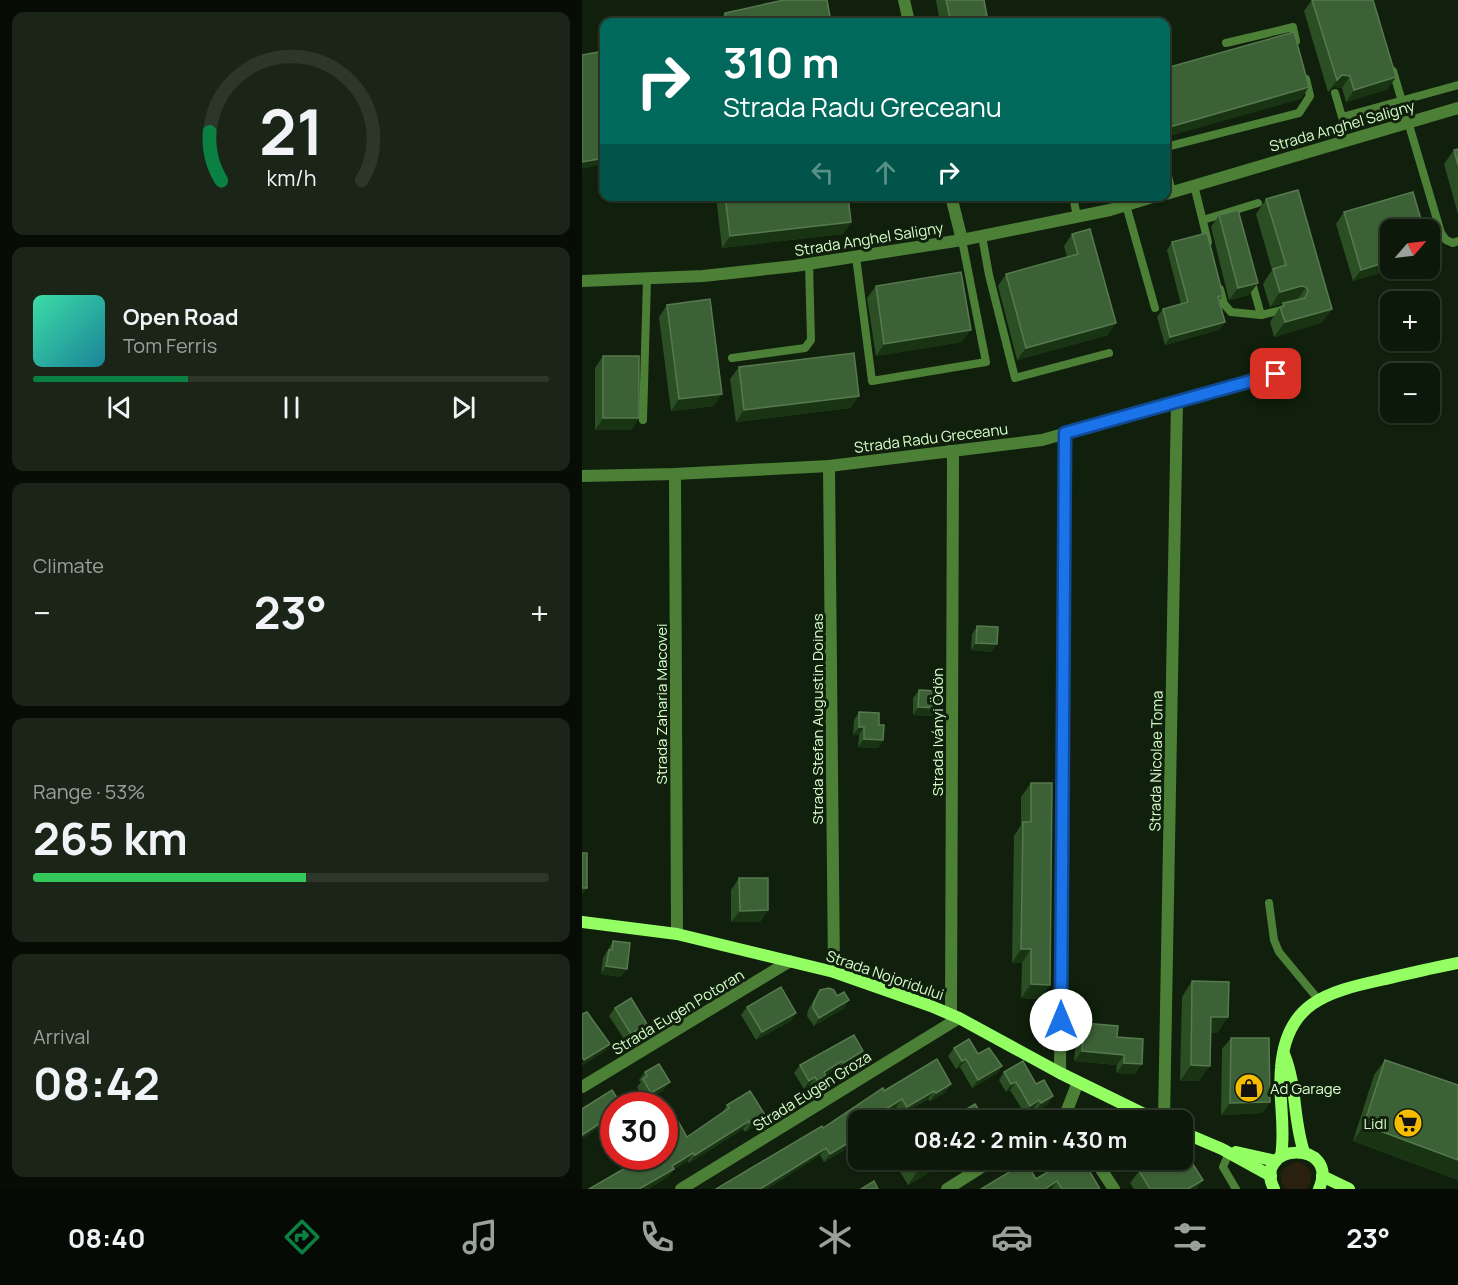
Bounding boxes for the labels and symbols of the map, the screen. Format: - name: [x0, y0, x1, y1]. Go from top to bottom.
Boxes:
- street label: Strada Anghel Saligny: [1267, 95, 1417, 157]
- street label: Strada Anghel Saligny: [793, 217, 945, 261]
- north arrow: [1380, 219, 1440, 279]
- pin: [1250, 348, 1301, 399]
- street label: Strada Radu Greceanu: [853, 418, 1009, 458]
- street label: Strada Stefan Augustin Doinas: [807, 613, 828, 825]
- street label: Strada Zaharia Macovei: [651, 623, 672, 785]
- street label: Strada Iványi Ödön: [927, 668, 948, 796]
- street label: Strada Nicolae Toma: [1144, 690, 1168, 832]
- street label: Strada Nojoridului: [823, 945, 947, 1005]
- street label: Strada Eugen Potoran: [608, 964, 748, 1060]
- position arrow: [1029, 988, 1093, 1052]
- street label: Strada Eugen Groza: [749, 1046, 875, 1136]
- shop icon: Ad Garage: [1233, 1072, 1265, 1104]
- place label: Ad Garage: [1270, 1078, 1342, 1099]
- speed limit sign: 30: [600, 1092, 678, 1170]
- supermarket icon: Lidl: [1392, 1107, 1424, 1139]
- place label: Lidl: [1363, 1113, 1387, 1134]

